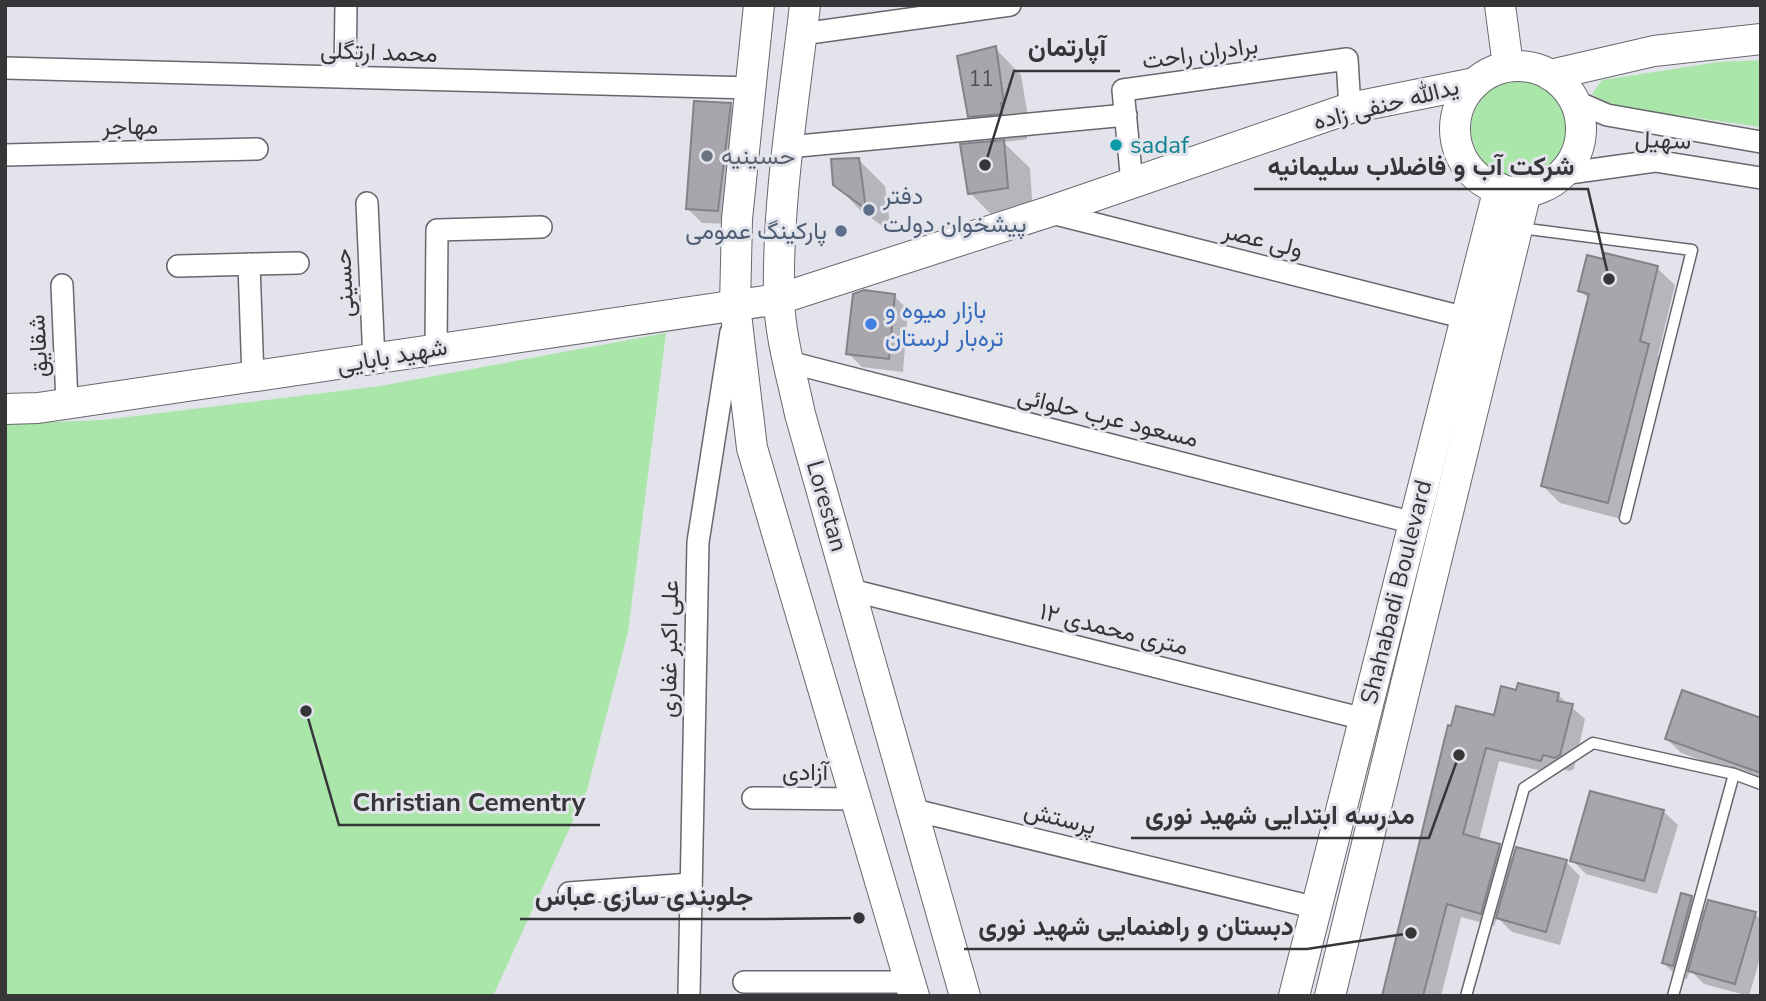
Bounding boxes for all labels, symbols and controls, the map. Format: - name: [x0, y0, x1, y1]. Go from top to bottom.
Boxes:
- callout: آپارتمان: [1014, 24, 1120, 71]
- street label: برادران راحت: [1140, 29, 1260, 77]
- text: آپارتمان: [1028, 30, 1108, 65]
- street label: محمد ارتگلی: [320, 34, 438, 70]
- house number: 11: [968, 65, 994, 93]
- street label: یدالله حنفی زاده: [1310, 70, 1462, 138]
- street label: مهاجر: [101, 110, 158, 143]
- street label: سهیل: [1634, 123, 1692, 157]
- place label: sadaf: [1130, 129, 1190, 161]
- marker: sadaf: [1108, 137, 1124, 153]
- place label: حسینیه: [721, 140, 795, 172]
- callout: شرکت آب و فاضلاب سلیمانیه: [1254, 142, 1588, 189]
- marker: حسینیه: [699, 148, 715, 164]
- text: شرکت آب و فاضلاب سلیمانیه: [1268, 149, 1574, 184]
- place label: دفتر پیشخوان دولت: [882, 180, 1027, 240]
- marker: دفتر پیشخوان دولت: [861, 202, 877, 218]
- street label: ولی عصر: [1218, 214, 1307, 265]
- place label: پارکینگ عمومی: [685, 215, 827, 247]
- marker: پارکینگ عمومی: [833, 223, 849, 239]
- street label: حسینی: [326, 248, 362, 318]
- place label: بازار میوه و تره‌بار لرستان: [885, 294, 1004, 354]
- street label: شقایق: [20, 314, 56, 378]
- marker: بازار میوه و تره‌بار لرستان: [863, 316, 879, 332]
- street label: شهید بابایی: [334, 331, 450, 381]
- street label: مسعود عرب حلوائی: [1014, 379, 1202, 455]
- street label: Lorestan: [799, 457, 855, 555]
- street label: Shahabadi Boulevard: [1353, 477, 1439, 707]
- street label: علی اکبر غفاری: [652, 580, 686, 718]
- street label: ۱۲ متری محمدی: [1036, 595, 1192, 663]
- street label: آزادی: [782, 756, 830, 788]
- callout: Christian Cementry: [339, 778, 600, 825]
- text: Christian Cementry: [353, 785, 586, 820]
- callout: مدرسه ابتدایی شهید نوری: [1131, 791, 1429, 838]
- street label: پرستش: [1021, 794, 1099, 842]
- text: مدرسه ابتدایی شهید نوری: [1145, 798, 1415, 833]
- callout: جلوبندی سازی عباس: [520, 872, 767, 919]
- text: جلوبندی سازی عباس: [535, 879, 753, 914]
- callout: دبستان و راهنمایی شهید نوری: [964, 902, 1307, 949]
- text: دبستان و راهنمایی شهید نوری: [978, 909, 1294, 944]

